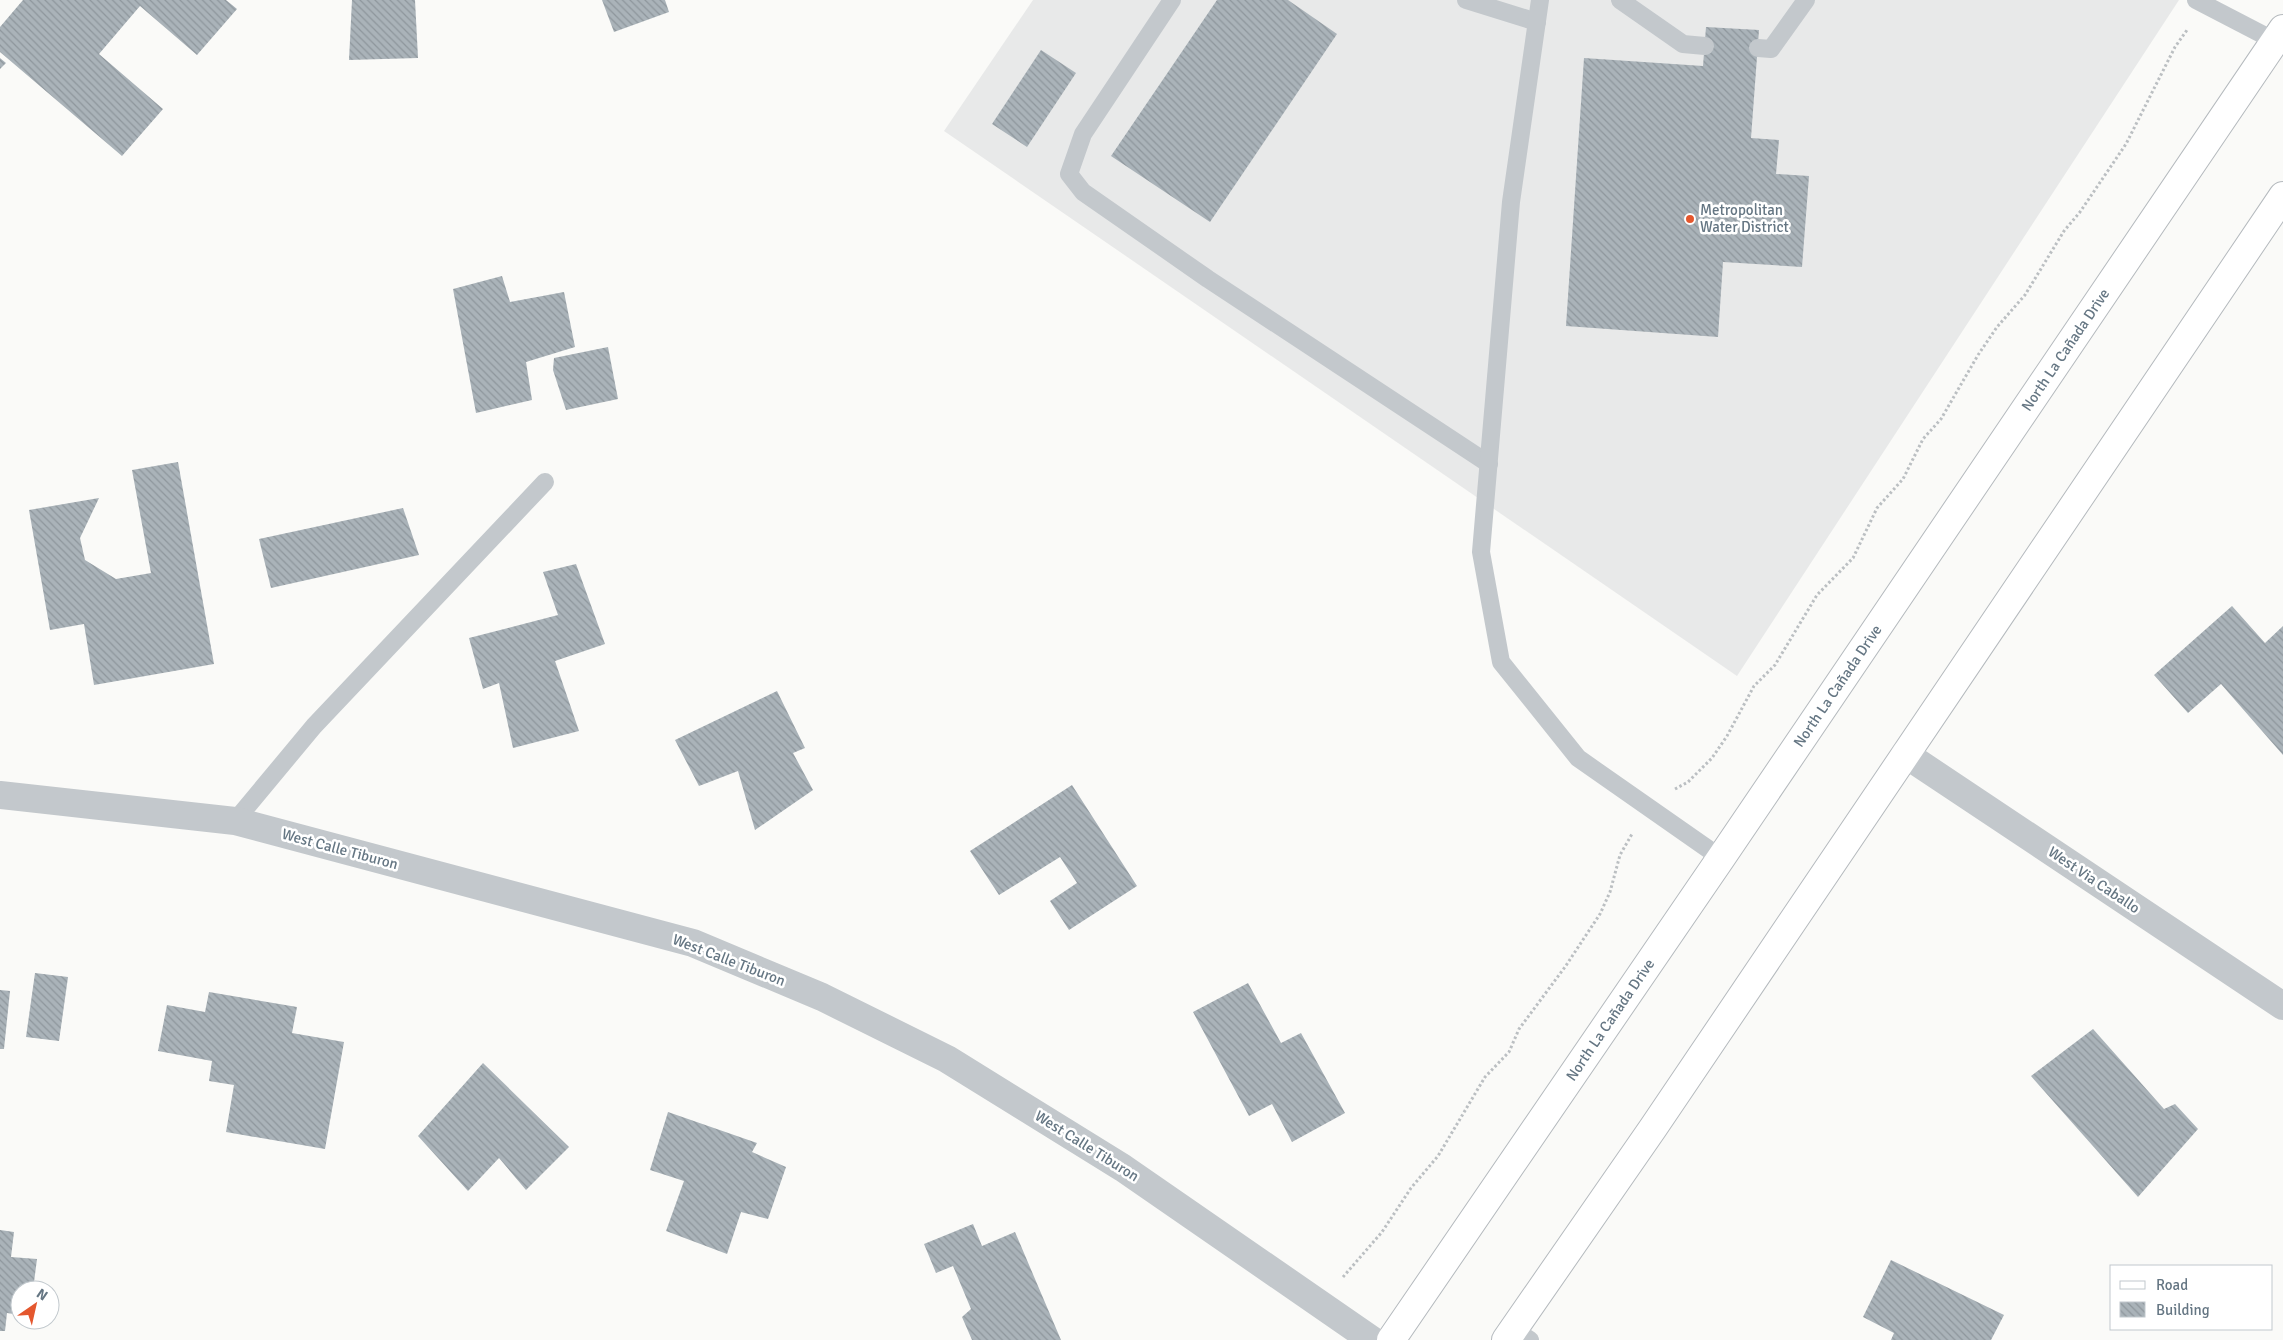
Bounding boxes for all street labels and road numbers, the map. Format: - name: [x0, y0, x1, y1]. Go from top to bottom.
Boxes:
- street label: North La Cañada Drive: [2018, 285, 2113, 415]
- street label: North La Cañada Drive: [1790, 621, 1885, 751]
- street label: West Calle Tiburon: [280, 825, 400, 873]
- street label: West Via Caballo: [2045, 843, 2143, 917]
- street label: West Calle Tiburon: [670, 930, 788, 990]
- street label: North La Cañada Drive: [1562, 955, 1658, 1084]
- street label: West Calle Tiburon: [1032, 1107, 1142, 1185]

